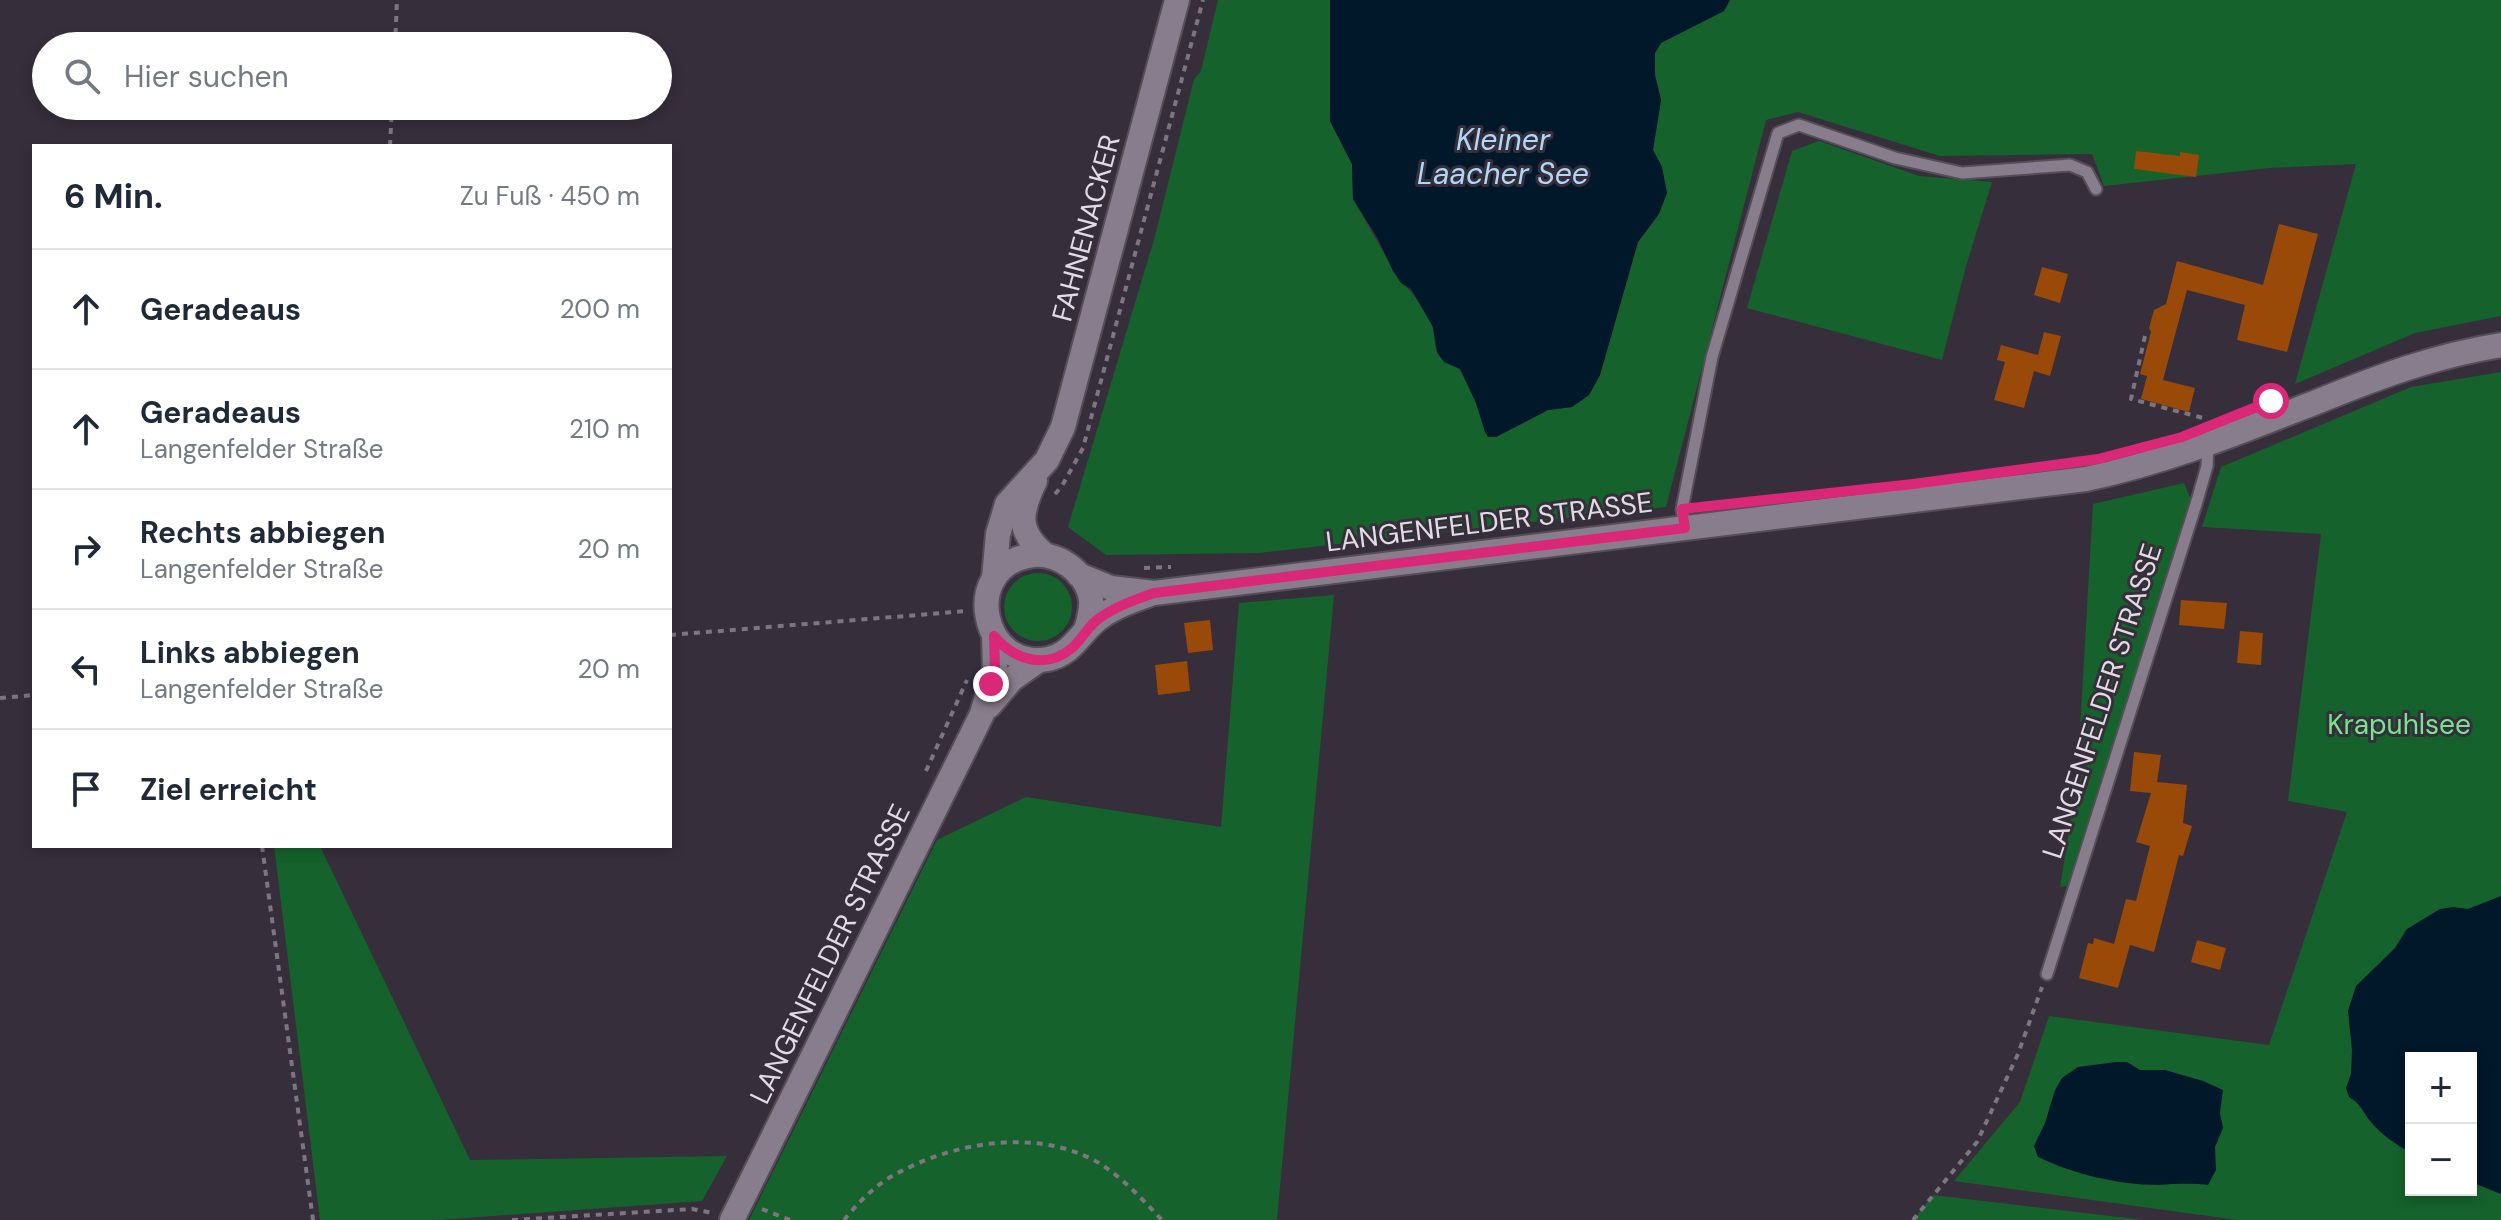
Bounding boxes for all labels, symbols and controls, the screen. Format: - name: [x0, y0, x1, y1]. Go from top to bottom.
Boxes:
- search box: [32, 32, 672, 120]
- icon: search: [60, 54, 104, 98]
- text: Hier suchen: [124, 57, 289, 96]
- water label: Kleiner Laacher See: [1417, 120, 1589, 193]
- street label: FAHNENACKER: [1043, 131, 1129, 325]
- text: 6 Min.: [64, 174, 163, 219]
- text: Zu Fuß · 450 m: [460, 179, 640, 213]
- icon: ahead: [64, 287, 108, 331]
- text: Geradeaus: [140, 290, 301, 329]
- text: 200 m: [560, 292, 640, 326]
- route start: [2253, 383, 2289, 419]
- text: Geradeaus: [140, 393, 301, 432]
- icon: ahead: [64, 407, 108, 451]
- text: 210 m: [569, 412, 640, 446]
- text: Langenfelder Straße: [140, 432, 384, 466]
- street label: LANGENFELDER STRASSE: [1324, 484, 1654, 560]
- text: Rechts abbiegen: [140, 513, 385, 552]
- icon: right: [64, 527, 108, 571]
- text: 20 m: [577, 532, 640, 566]
- street label: LANGENFELDER STRASSE: [2034, 539, 2170, 863]
- text: Langenfelder Straße: [140, 552, 384, 586]
- text: Links abbiegen: [140, 633, 360, 672]
- icon: left: [64, 647, 108, 691]
- text: 20 m: [577, 652, 640, 686]
- route end: [973, 666, 1009, 702]
- text: Langenfelder Straße: [140, 672, 384, 706]
- park label: Krapuhlsee: [2327, 706, 2471, 743]
- icon: arrive: [64, 767, 108, 811]
- text: Ziel erreicht: [140, 770, 317, 809]
- street label: LANGENFELDER STRASSE: [741, 798, 919, 1110]
- map controls: [2405, 1052, 2477, 1196]
- button: +: [2405, 1052, 2477, 1124]
- button: −: [2405, 1124, 2477, 1196]

